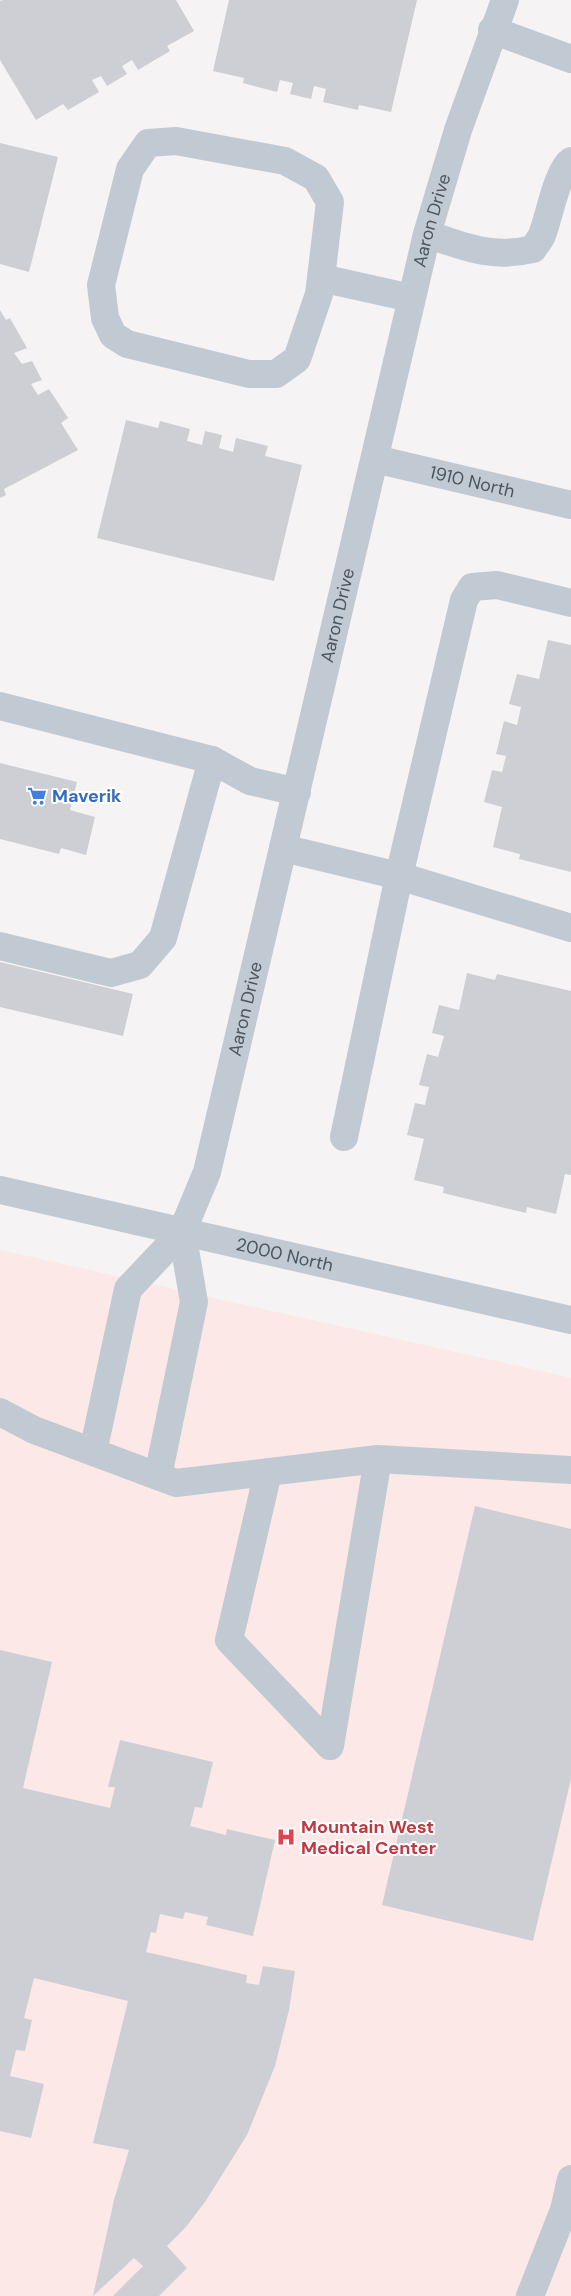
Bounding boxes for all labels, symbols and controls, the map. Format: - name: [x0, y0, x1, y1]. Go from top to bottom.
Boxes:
- street label: Aaron Drive: [408, 171, 456, 270]
- street label: 1910 North: [427, 460, 517, 503]
- street label: Aaron Drive: [315, 566, 360, 665]
- place label: Maverik: [52, 784, 122, 808]
- supermarket icon: Maverik: [26, 785, 48, 807]
- street label: Aaron Drive: [223, 959, 268, 1058]
- street label: 2000 North: [234, 1232, 336, 1278]
- place label: Mountain West Medical Center: [301, 1815, 436, 1860]
- hospital icon: Mountain West Medical Center: [275, 1826, 297, 1848]

